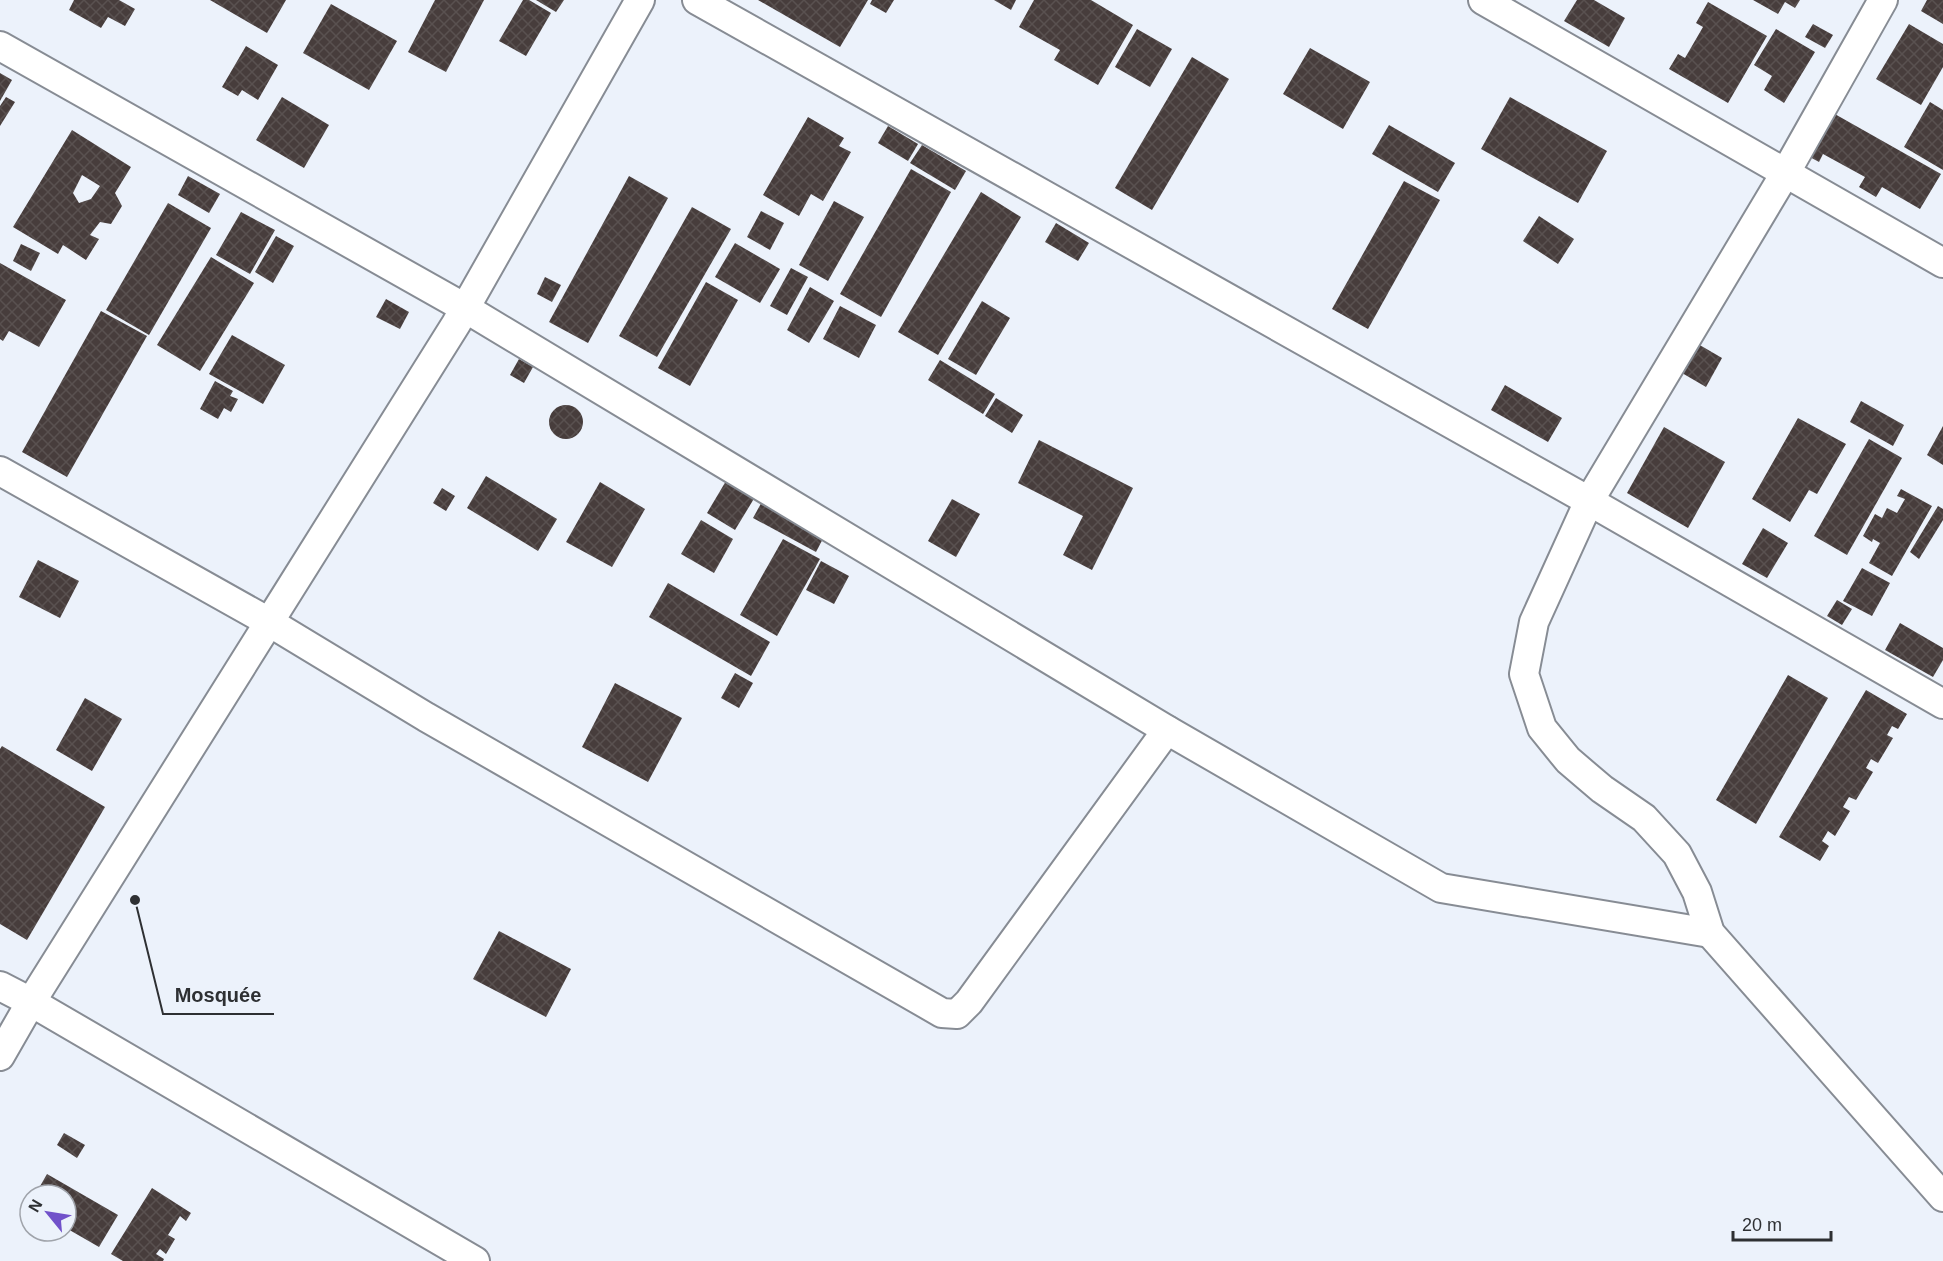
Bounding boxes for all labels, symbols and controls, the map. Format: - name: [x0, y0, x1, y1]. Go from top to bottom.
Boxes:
- callout: Mosquée: [163, 976, 274, 1014]
- text: Mosquée: [175, 984, 261, 1006]
- north arrow: [18, 1183, 78, 1243]
- text: N: [25, 1196, 46, 1215]
- scale bar: [1733, 1204, 1830, 1242]
- text: 20 m: [1742, 1215, 1782, 1235]

